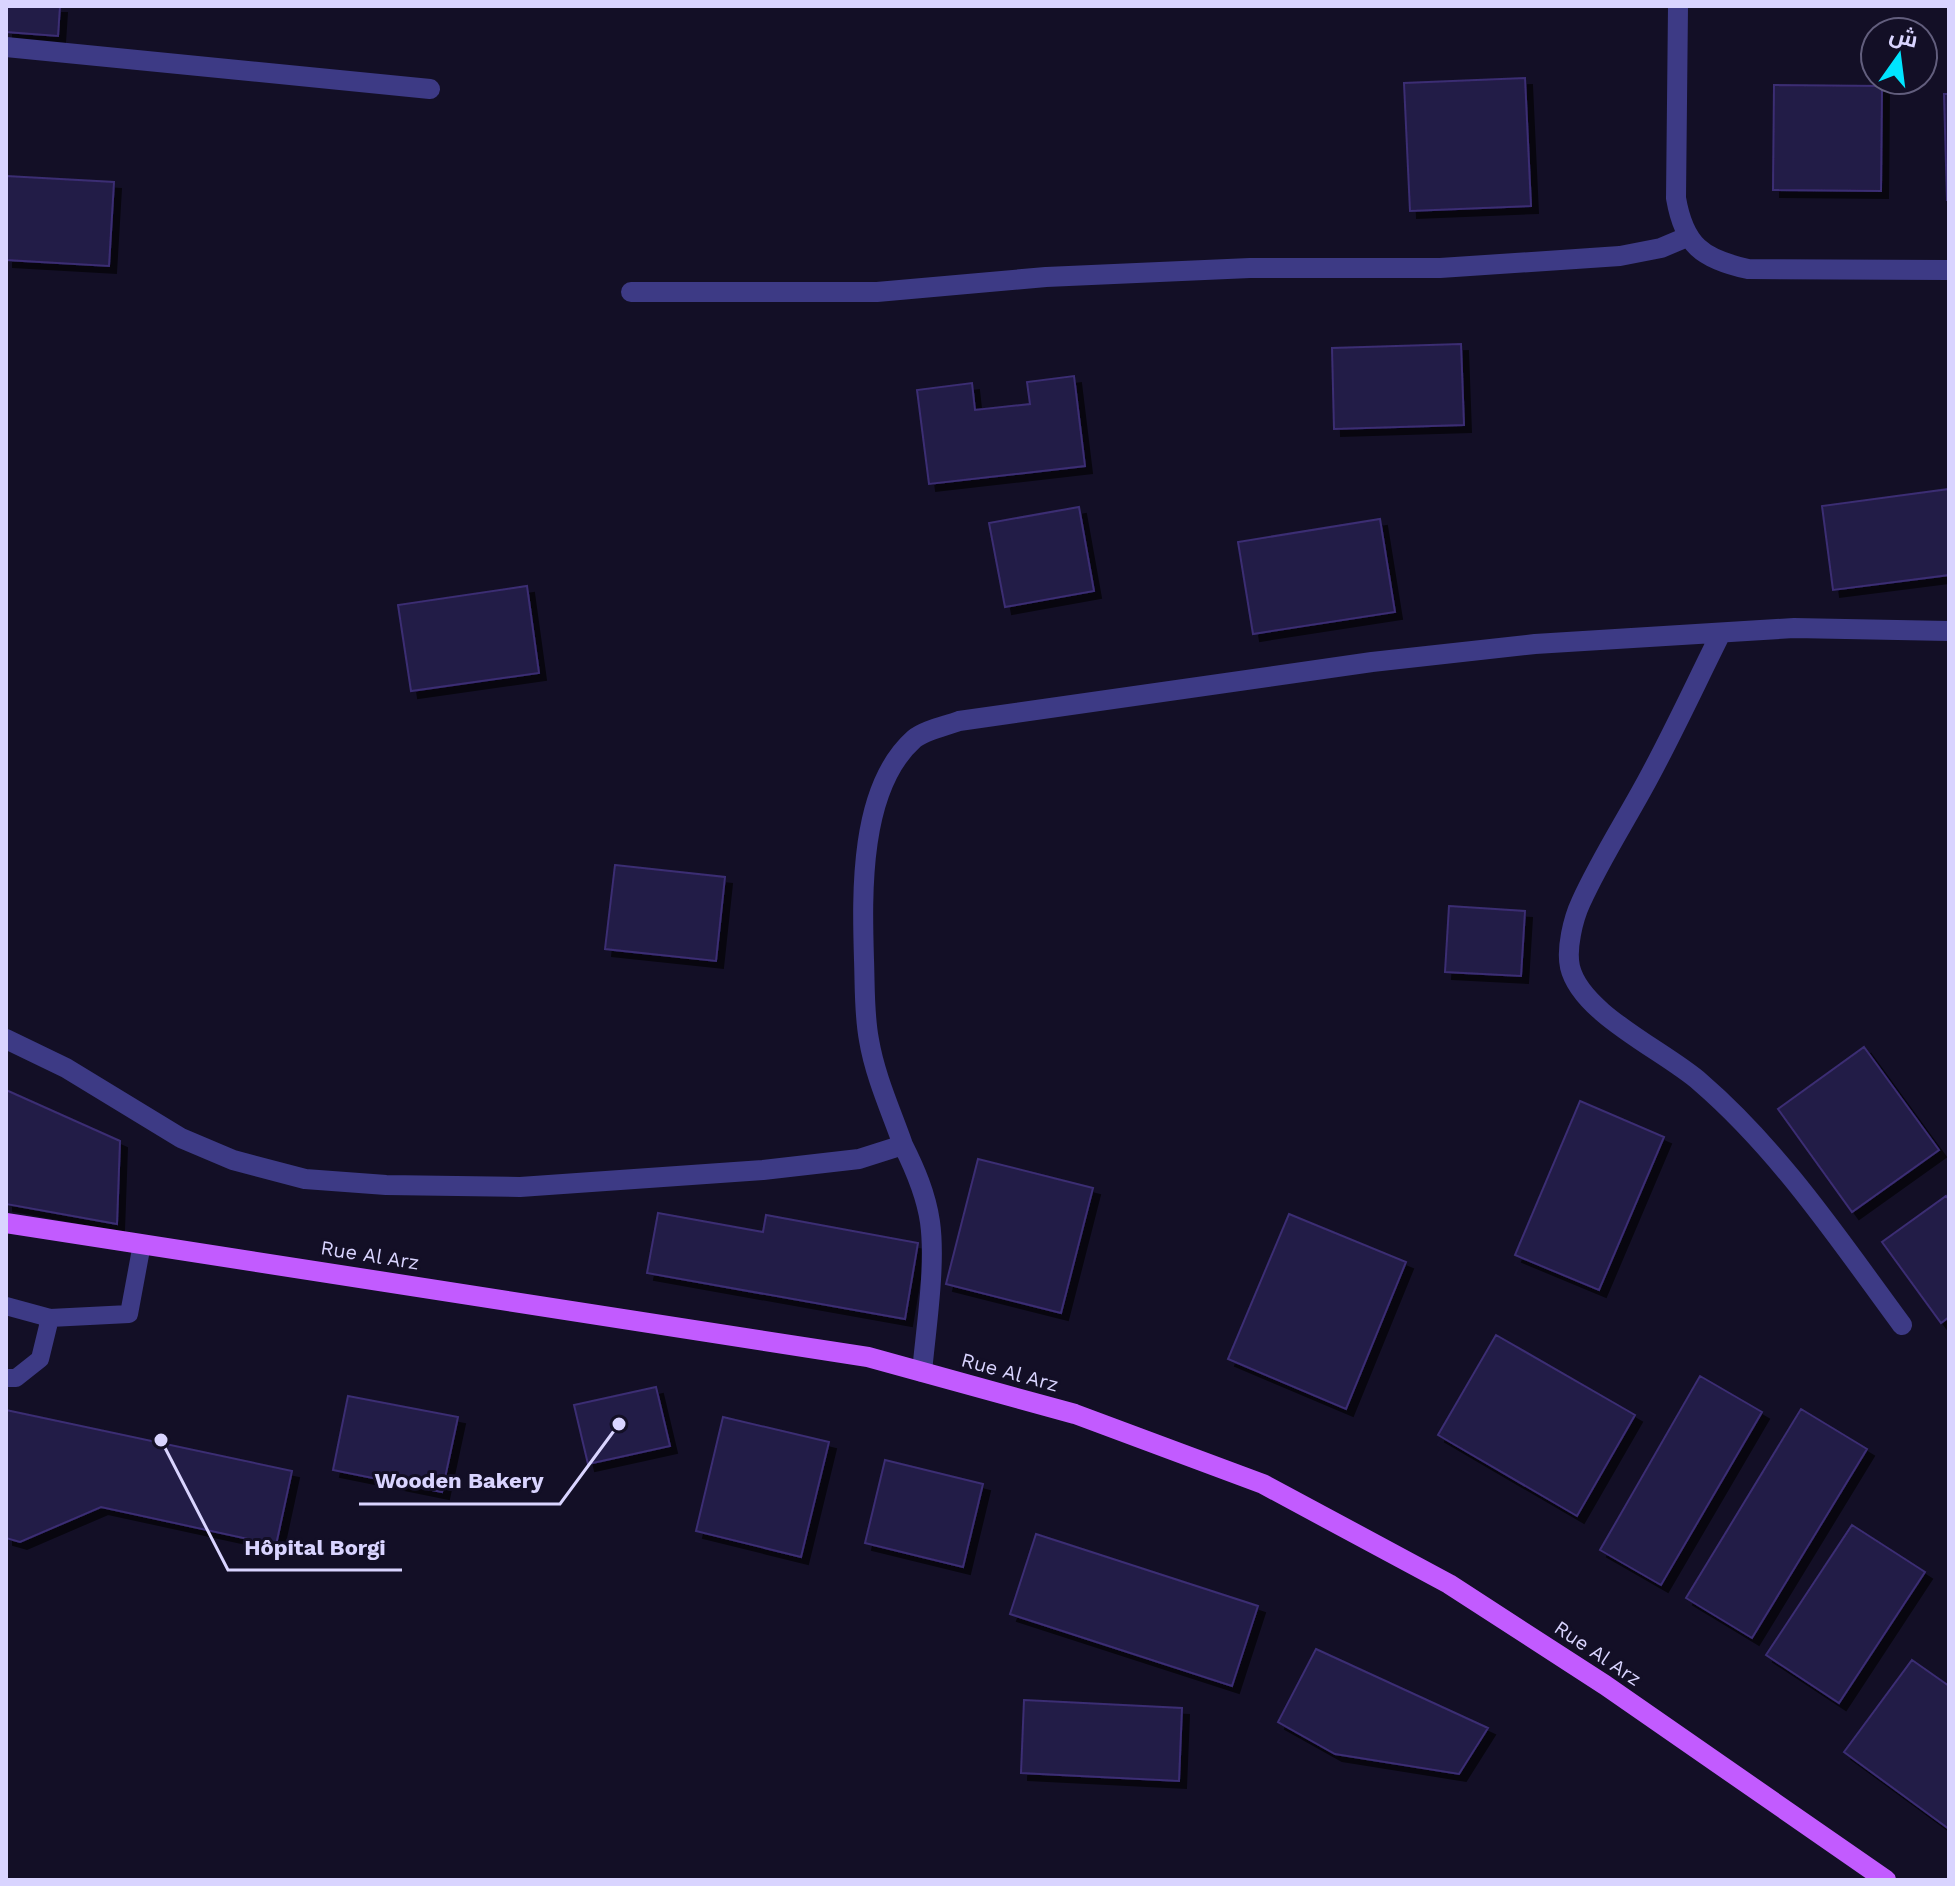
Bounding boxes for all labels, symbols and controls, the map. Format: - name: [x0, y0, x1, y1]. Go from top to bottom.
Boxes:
- north arrow: [1859, 16, 1939, 96]
- text: ش: [1887, 22, 1920, 54]
- street label: Rue Al Arz: [319, 1235, 421, 1275]
- street label: Rue Al Arz: [959, 1348, 1061, 1396]
- callout: Wooden Bakery: [359, 1458, 560, 1504]
- text: Wooden Bakery: [374, 1468, 544, 1493]
- callout: Hôpital Borgi: [228, 1524, 402, 1570]
- text: Hôpital Borgi: [244, 1535, 386, 1560]
- street label: Rue Al Arz: [1550, 1615, 1646, 1691]

